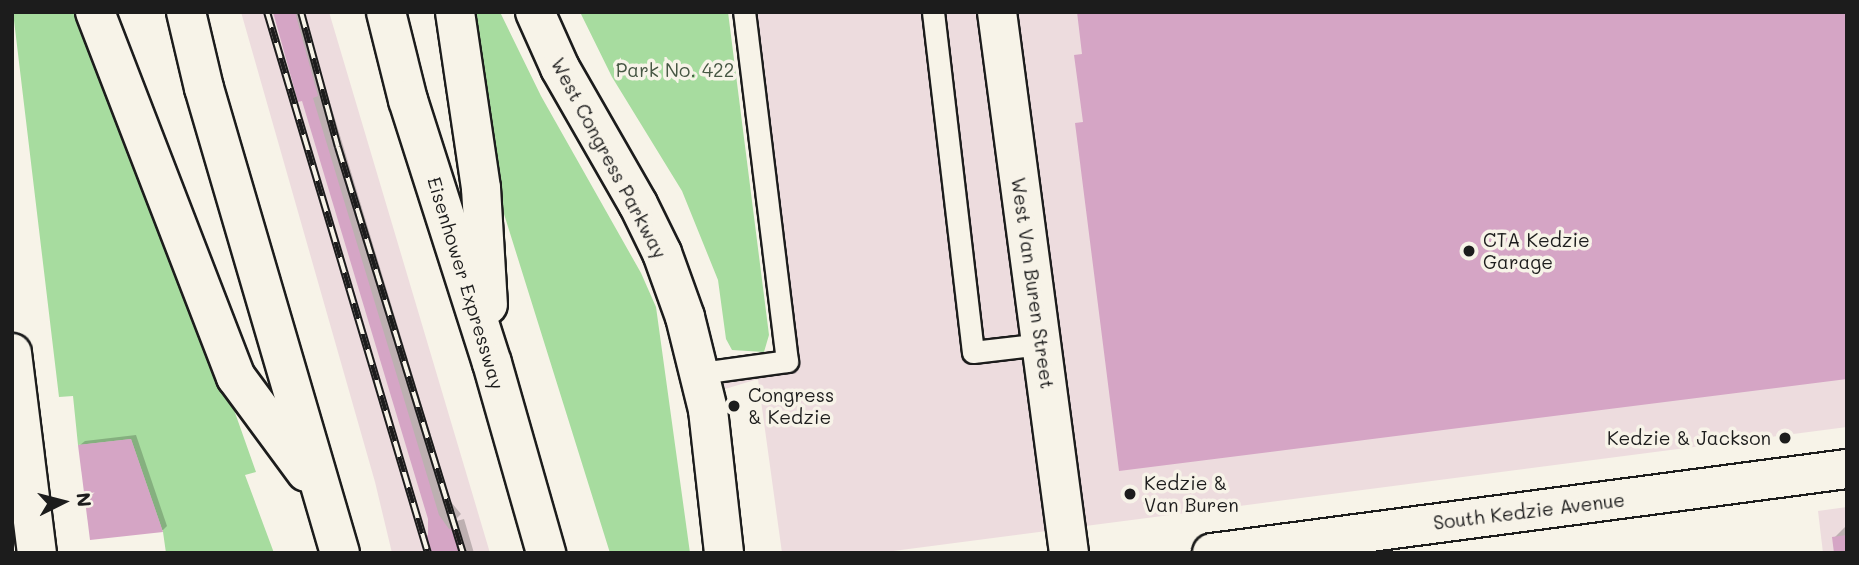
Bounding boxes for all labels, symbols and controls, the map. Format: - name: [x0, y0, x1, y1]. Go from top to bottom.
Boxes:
- street label: West Congress Parkway: [546, 54, 672, 262]
- park label: Park No. 422: [616, 59, 734, 81]
- street label: Eisenhower Expressway: [423, 174, 509, 392]
- street label: West Van Buren Street: [1007, 176, 1059, 390]
- place label: CTA Kedzie Garage: [1483, 229, 1590, 273]
- marker: CTA Kedzie Garage: [1461, 243, 1477, 259]
- place label: Congress & Kedzie: [748, 384, 834, 428]
- marker: Congress & Kedzie: [726, 398, 742, 414]
- place label: Kedzie & Jackson: [1607, 427, 1771, 449]
- marker: Kedzie & Jackson: [1777, 430, 1793, 446]
- north arrow: [28, 467, 98, 537]
- place label: Kedzie & Van Buren: [1144, 472, 1239, 516]
- marker: Kedzie & Van Buren: [1122, 486, 1138, 502]
- street label: South Kedzie Avenue: [1432, 488, 1626, 534]
- text: N: [71, 491, 98, 508]

